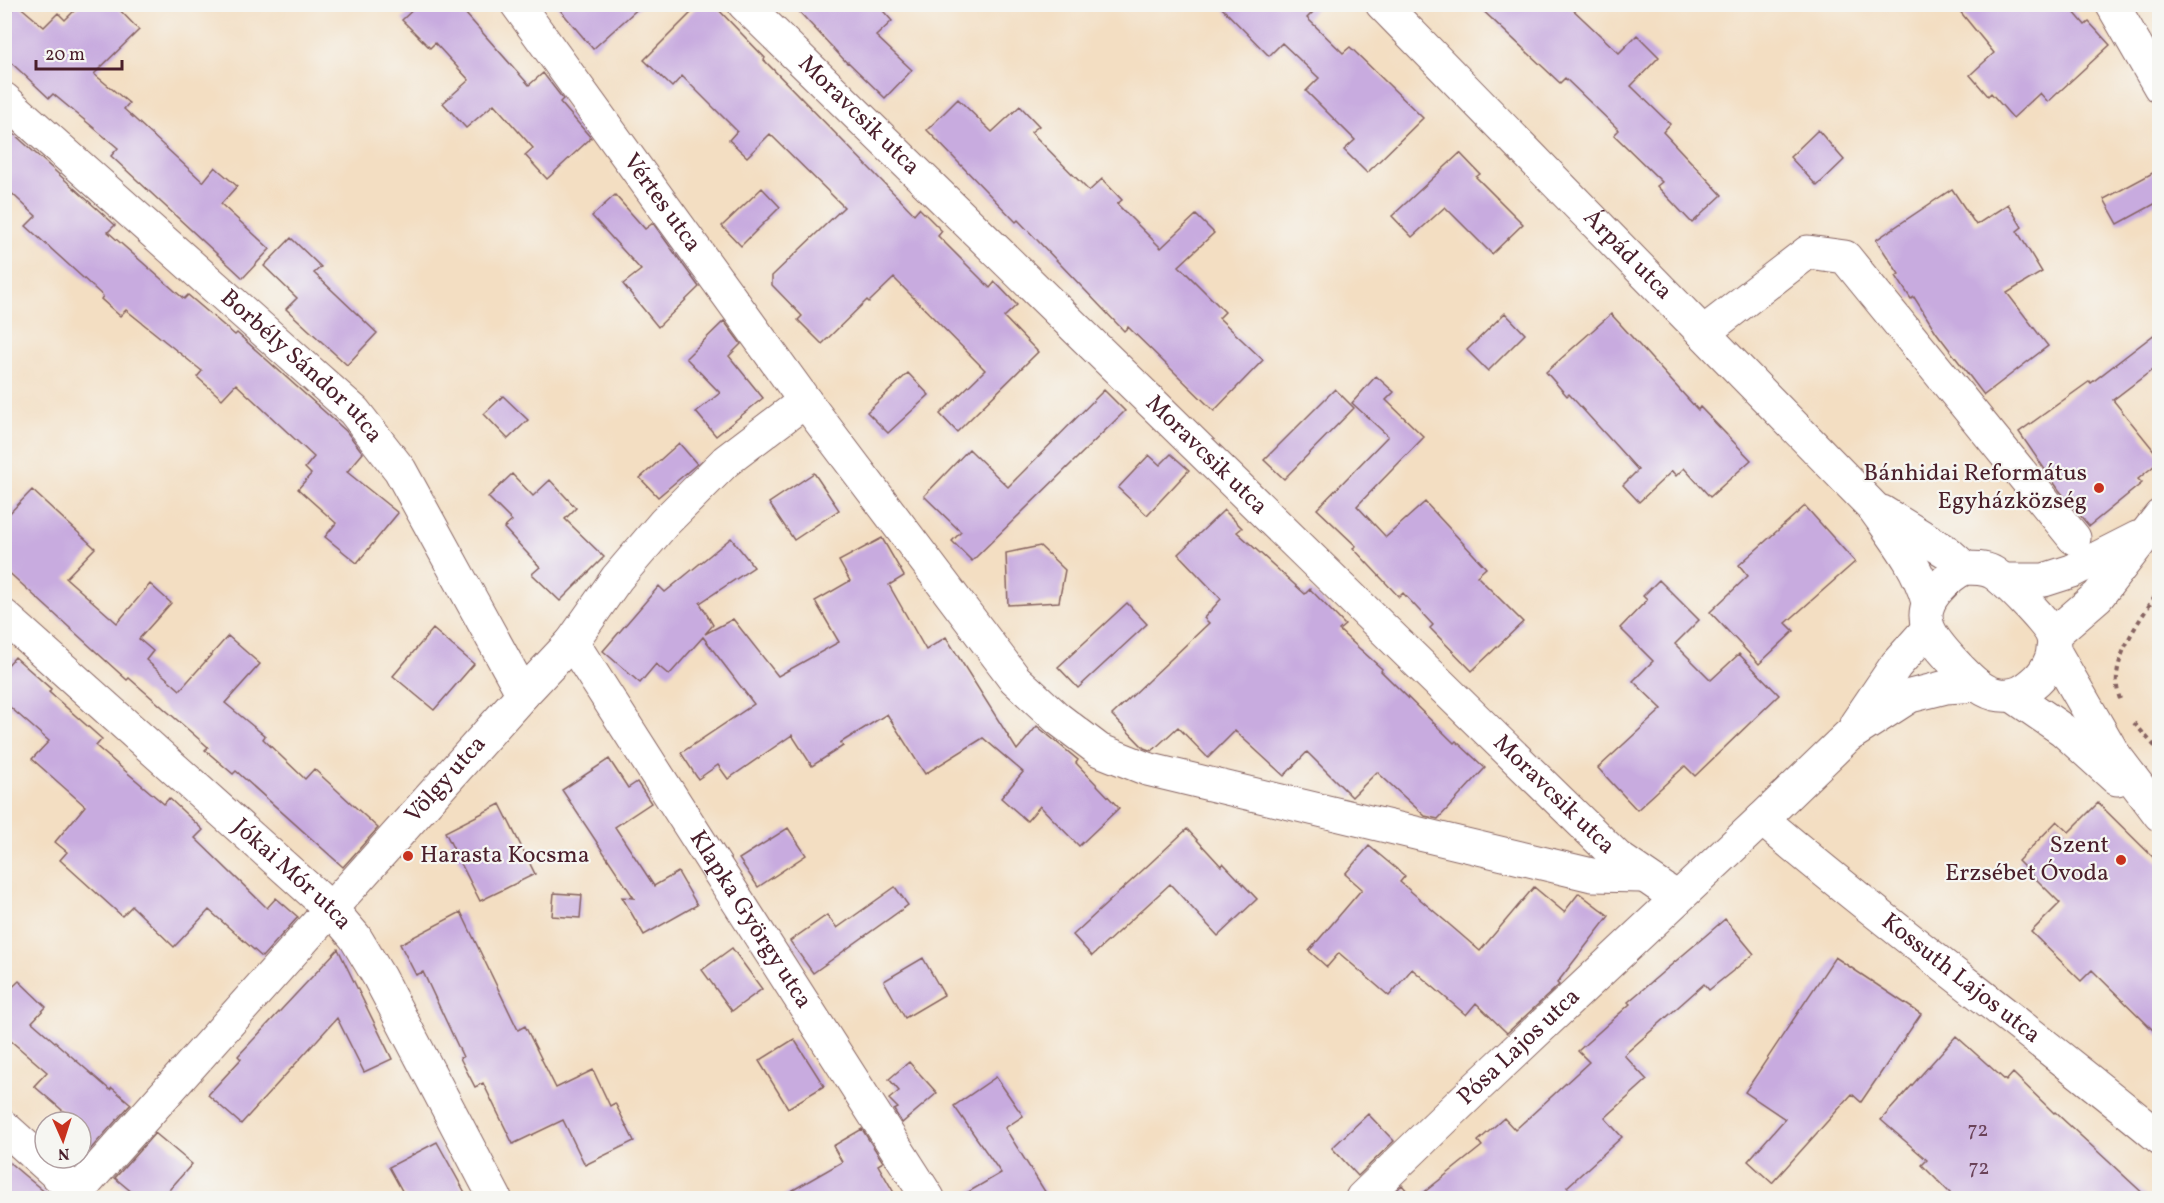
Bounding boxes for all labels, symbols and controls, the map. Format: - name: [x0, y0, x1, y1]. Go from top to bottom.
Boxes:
- scale bar: [36, 33, 122, 71]
- text: 20 m: [45, 43, 85, 68]
- street label: Moravcsik utca: [790, 48, 927, 184]
- street label: Vértes utca: [614, 147, 709, 260]
- street label: Árpád utca: [1575, 202, 1680, 308]
- street label: Borbély Sándor utca: [212, 282, 390, 451]
- street label: Moravcsik utca: [1137, 388, 1275, 523]
- place label: Bánhidai Református Egyházközség: [1863, 457, 2087, 519]
- marker: Bánhidai Református Egyházközség: [2092, 481, 2106, 495]
- street label: Moravcsik utca: [1485, 727, 1622, 863]
- street label: Völgy utca: [398, 728, 495, 831]
- street label: Jókai Mór utca: [224, 811, 359, 938]
- street label: Klapka György utca: [680, 824, 820, 1016]
- place label: Szent Erzsébet Óvoda: [1945, 829, 2109, 891]
- place label: Harasta Kocsma: [420, 839, 590, 873]
- marker: Harasta Kocsma: [401, 849, 415, 863]
- marker: Szent Erzsébet Óvoda: [2114, 853, 2128, 867]
- street label: Kossuth Lajos utca: [1874, 906, 2047, 1052]
- street label: Pósa Lajos utca: [1450, 981, 1589, 1114]
- north arrow: [33, 1110, 93, 1170]
- house number: 72: [1967, 1116, 1989, 1145]
- text: N: [57, 1142, 70, 1164]
- house number: 72: [1968, 1154, 1990, 1183]

